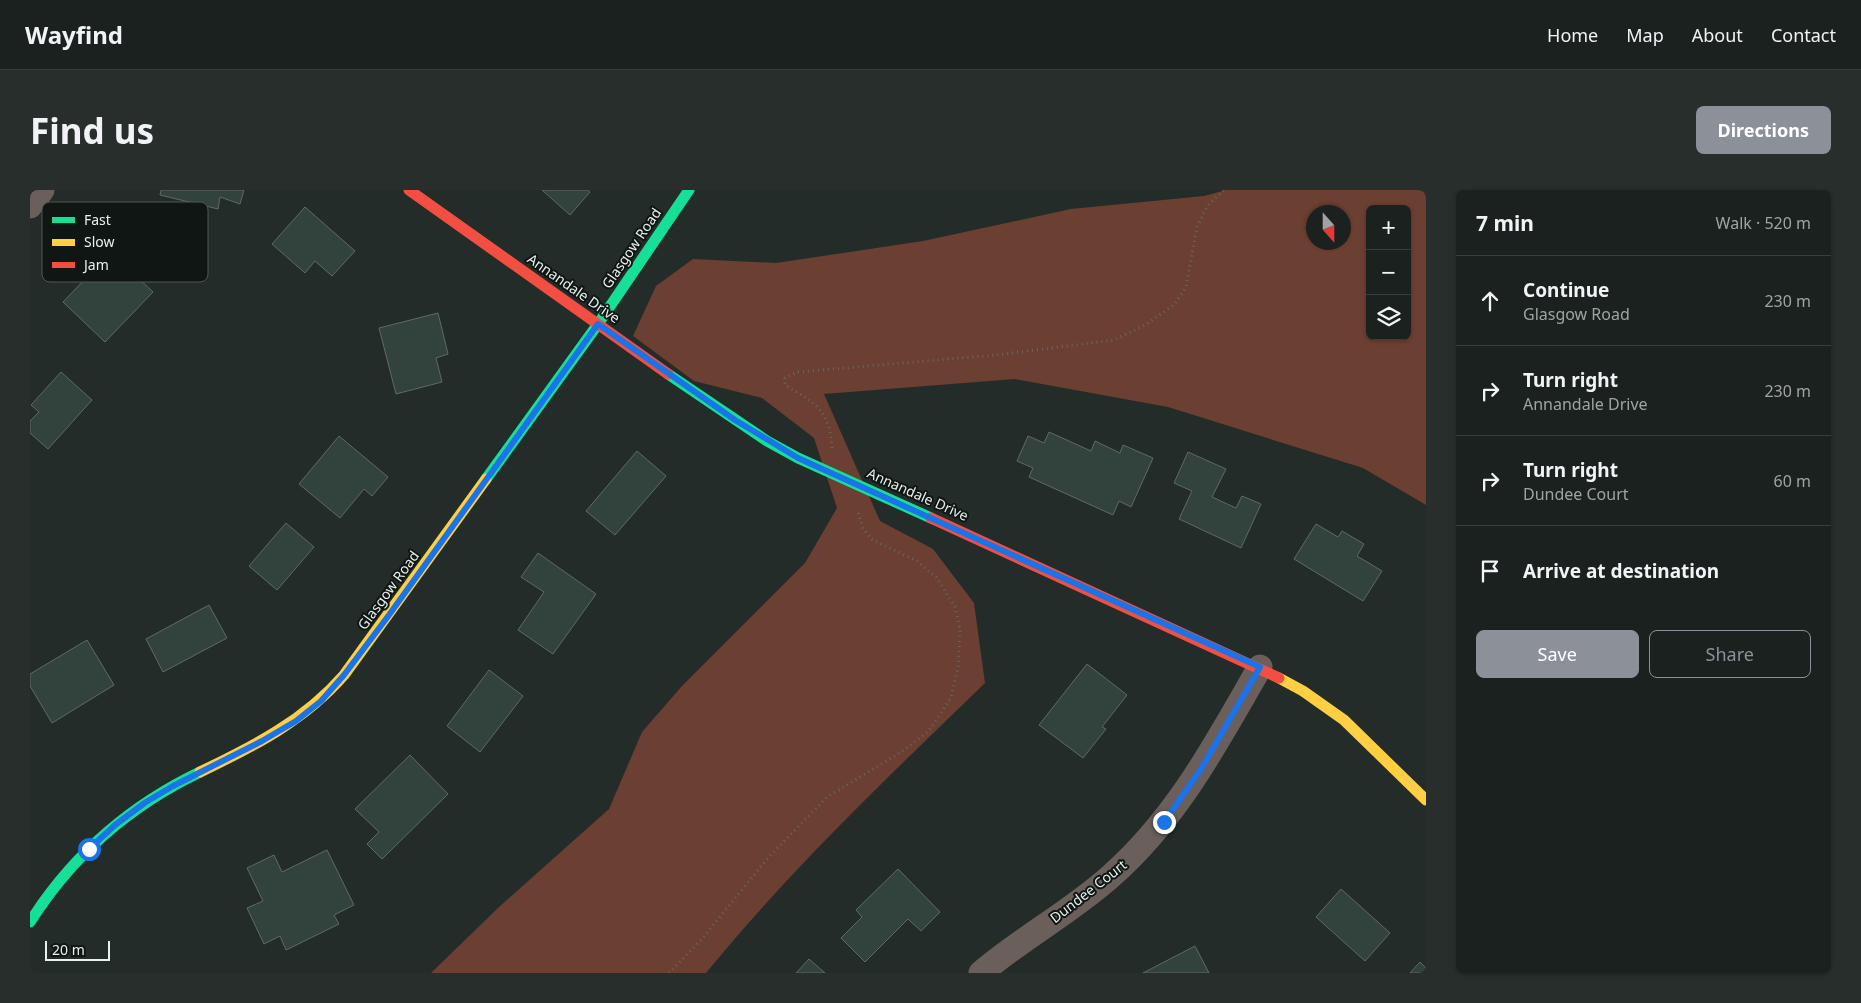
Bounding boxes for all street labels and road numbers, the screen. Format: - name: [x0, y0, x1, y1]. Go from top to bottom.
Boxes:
- street label: Glasgow Road: [597, 204, 665, 292]
- street label: Annandale Drive: [524, 249, 624, 327]
- street label: Annandale Drive: [864, 463, 972, 525]
- street label: Glasgow Road: [353, 547, 423, 633]
- street label: Dundee Court: [1046, 855, 1130, 927]

